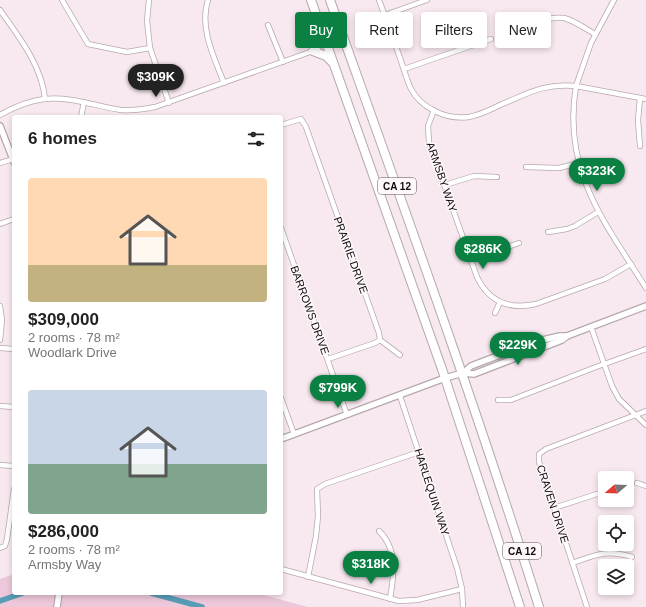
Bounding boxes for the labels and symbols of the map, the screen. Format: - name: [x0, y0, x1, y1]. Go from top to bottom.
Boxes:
- pin: $309K: [128, 64, 184, 98]
- street label: ARMSBY WAY: [424, 140, 460, 214]
- pin: $323K: [569, 158, 625, 192]
- road number: CA 12: [378, 178, 416, 194]
- street label: PRAIRIE DRIVE: [332, 215, 370, 295]
- pin: $286K: [455, 236, 511, 270]
- street label: BARROWS DRIVE: [288, 264, 332, 356]
- pin: $229K: [490, 332, 546, 366]
- pin: $799K: [310, 375, 366, 409]
- street label: HARLEQUIN WAY: [412, 447, 452, 538]
- street label: CRAVEN DRIVE: [535, 463, 571, 545]
- north arrow: [598, 471, 634, 507]
- road number: CA 12: [503, 543, 541, 559]
- pin: $318K: [343, 551, 399, 585]

